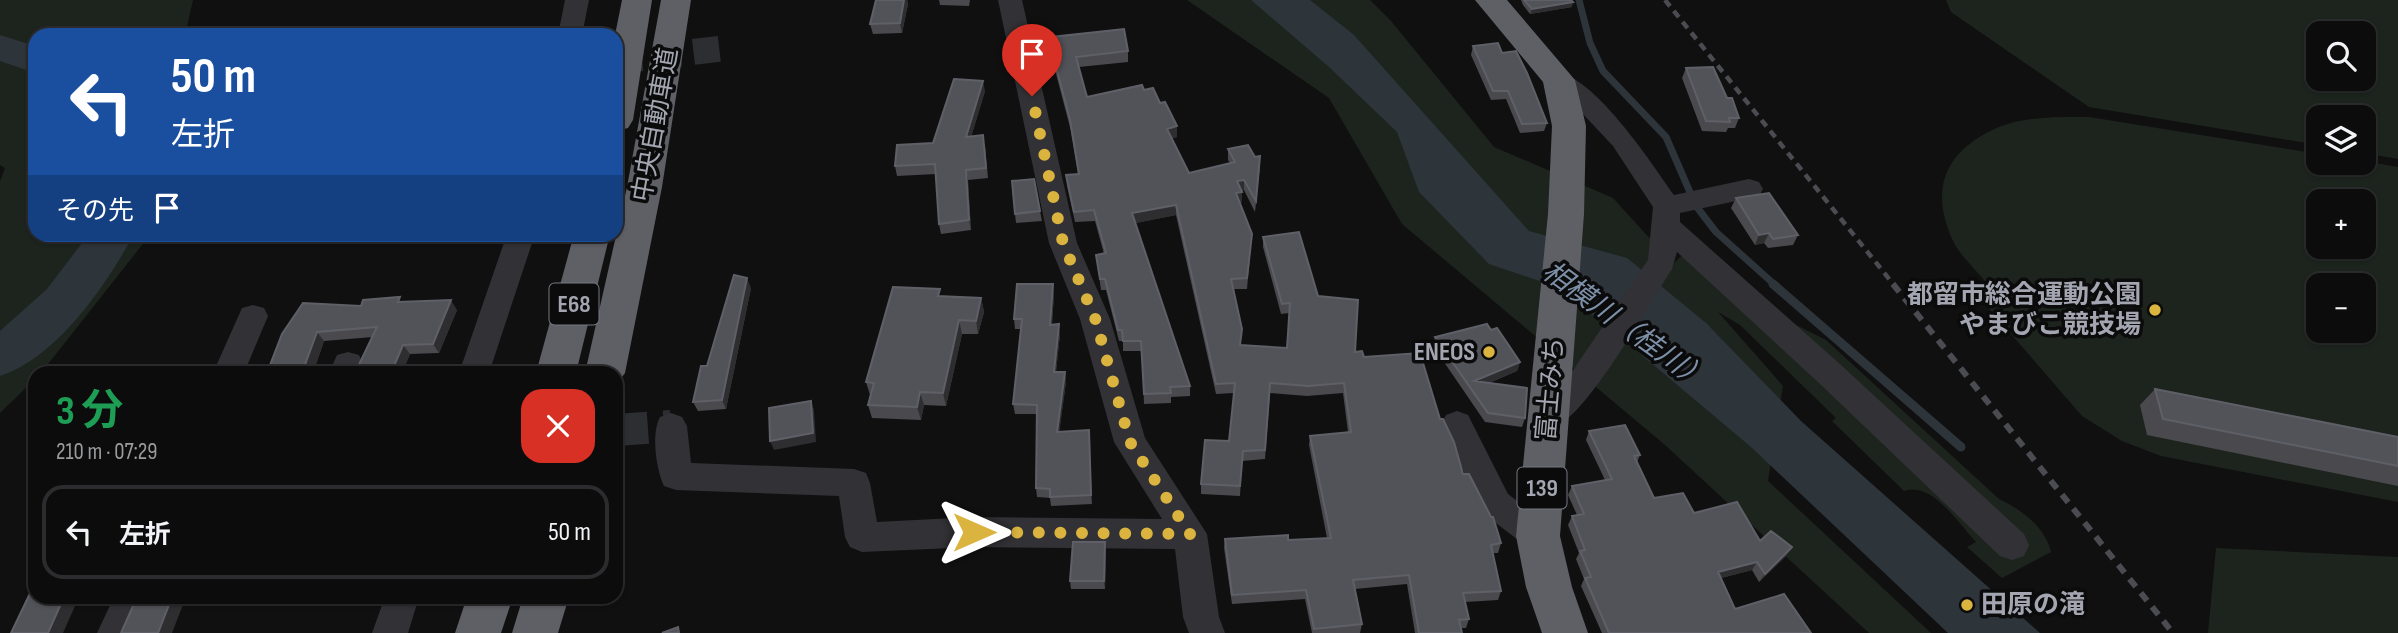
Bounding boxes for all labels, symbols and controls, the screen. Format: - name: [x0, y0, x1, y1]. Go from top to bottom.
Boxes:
- map controls: [2306, 21, 2376, 343]
- button: search: [2306, 21, 2376, 91]
- pin: [1002, 24, 1062, 96]
- icon: arrive: [1013, 35, 1051, 73]
- street label: 中央自動車道: [627, 45, 685, 205]
- text: 50 m: [171, 48, 256, 107]
- icon: left: [56, 56, 147, 147]
- button: layers: [2306, 105, 2376, 175]
- text: 左折: [171, 116, 235, 155]
- icon: arrive: [148, 189, 186, 227]
- button: +: [2306, 189, 2376, 259]
- text: その先: [56, 196, 134, 227]
- water label: 相模川（桂川）: [1536, 255, 1714, 397]
- button: −: [2306, 273, 2376, 343]
- place label: 都留市総合運動公園 やまびこ競技場: [1907, 280, 2141, 341]
- road number: E68: [550, 284, 598, 324]
- marker: 都留市総合運動公園 やまびこ競技場: [2147, 302, 2163, 318]
- street label: 富士みち: [1531, 336, 1571, 442]
- place label: ENEOS: [1414, 337, 1475, 368]
- marker: ENEOS: [1481, 344, 1497, 360]
- text: 3 分: [56, 386, 123, 437]
- button: close: [521, 389, 595, 463]
- text: 210 m · 07:29: [56, 438, 157, 466]
- road number: 139: [1518, 467, 1566, 508]
- position arrow: [937, 495, 1011, 569]
- icon: left: [60, 513, 98, 551]
- text: 50 m: [548, 517, 591, 548]
- text: 左折: [119, 520, 171, 551]
- place label: 田原の滝: [1981, 590, 2085, 621]
- marker: 田原の滝: [1959, 597, 1975, 613]

